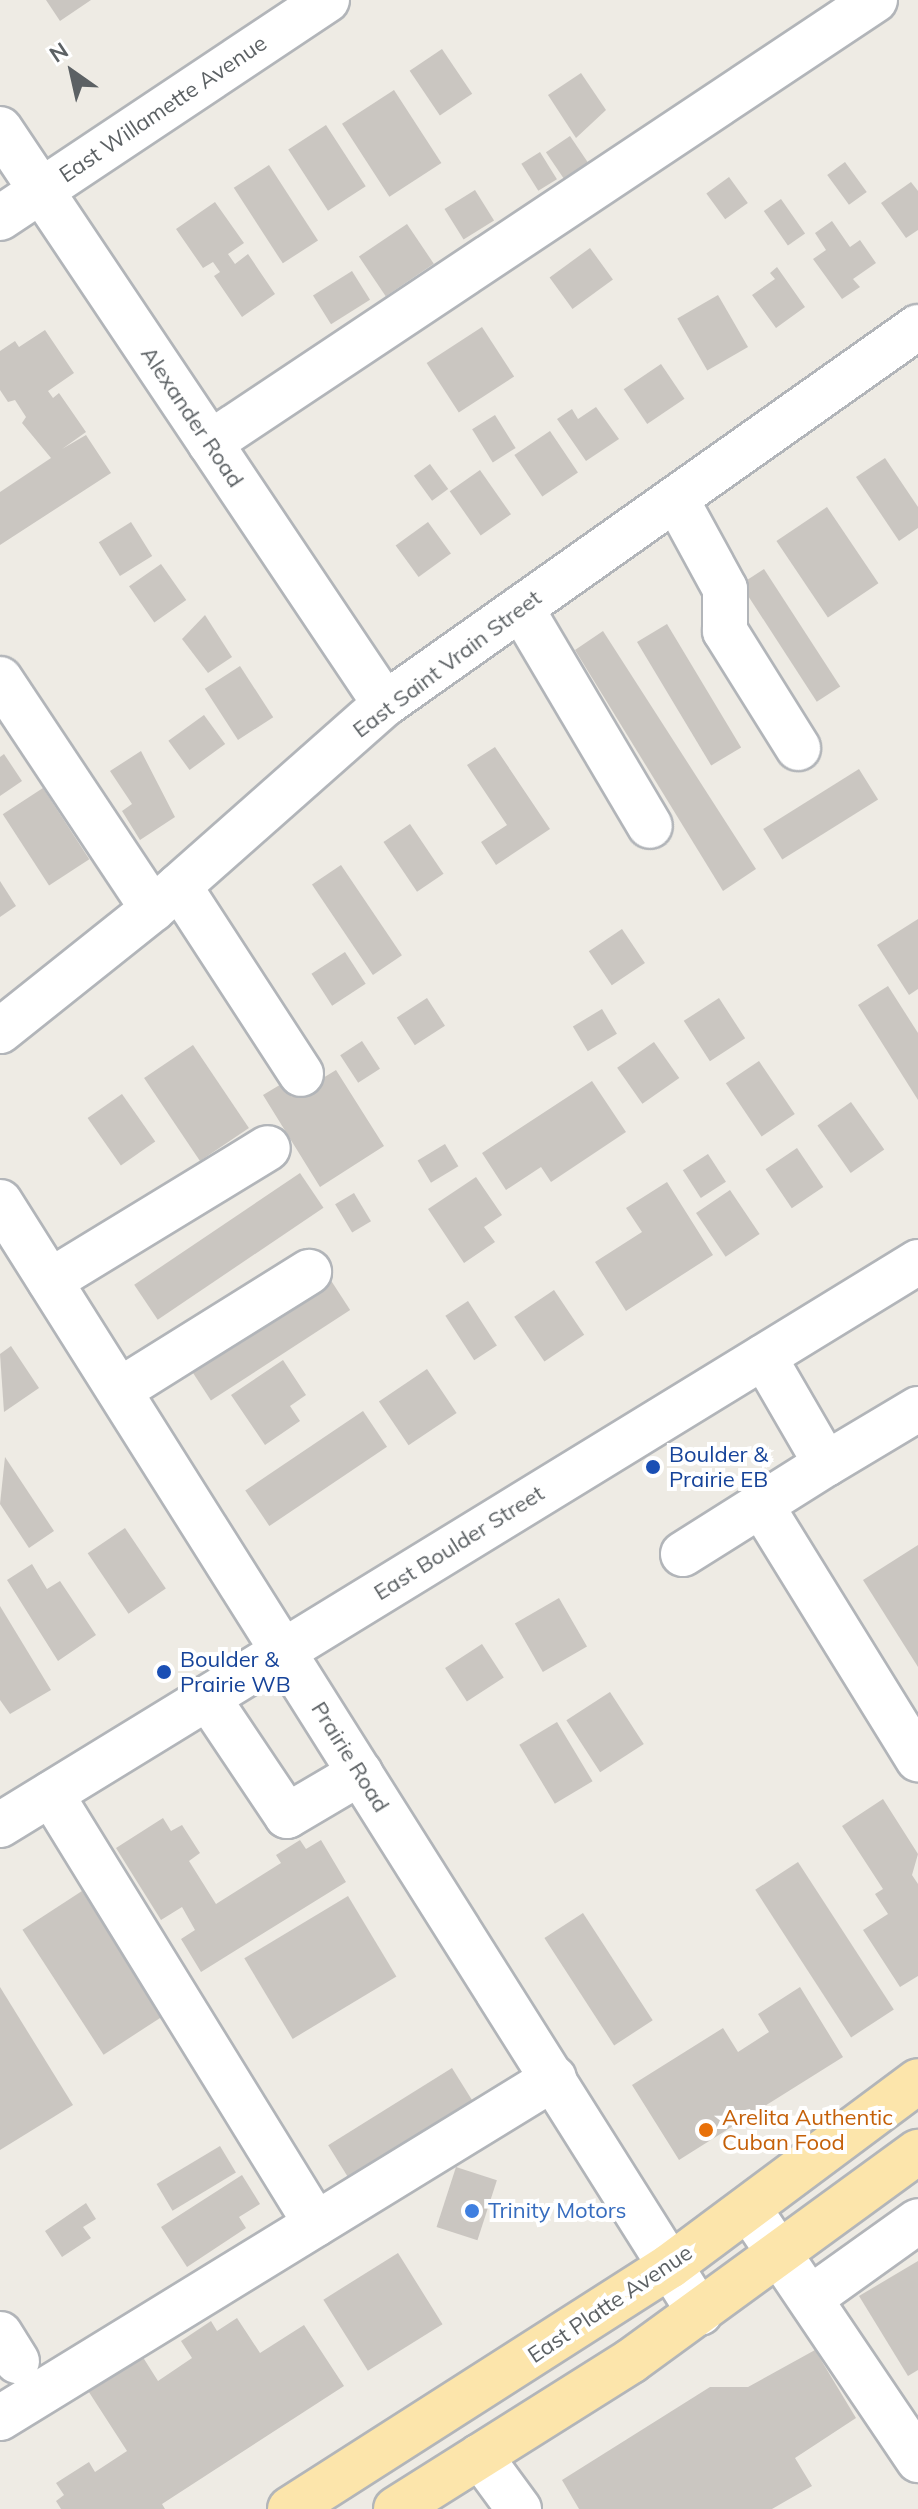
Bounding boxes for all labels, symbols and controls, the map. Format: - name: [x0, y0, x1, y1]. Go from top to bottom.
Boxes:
- street label: East Willamette Avenue: [54, 30, 272, 188]
- north arrow: [32, 32, 112, 112]
- text: N: [44, 36, 73, 68]
- street label: Alexander Road: [135, 342, 249, 492]
- street label: East Saint Vrain Street: [348, 585, 546, 743]
- place label: Boulder & Prairie EB: [669, 1441, 768, 1492]
- marker: Boulder & Prairie EB: [644, 1458, 662, 1476]
- street label: East Boulder Street: [369, 1480, 549, 1606]
- place label: Boulder & Prairie WB: [180, 1646, 291, 1698]
- marker: Boulder & Prairie WB: [155, 1663, 173, 1681]
- street label: Prairie Road: [306, 1697, 394, 1817]
- place label: Arelita Authentic Cuban Food: [722, 2104, 893, 2156]
- marker: Arelita Authentic Cuban Food: [697, 2121, 715, 2139]
- place label: Trinity Motors: [488, 2198, 626, 2224]
- marker: Trinity Motors: [463, 2202, 481, 2220]
- street label: East Platte Avenue: [523, 2239, 697, 2369]

